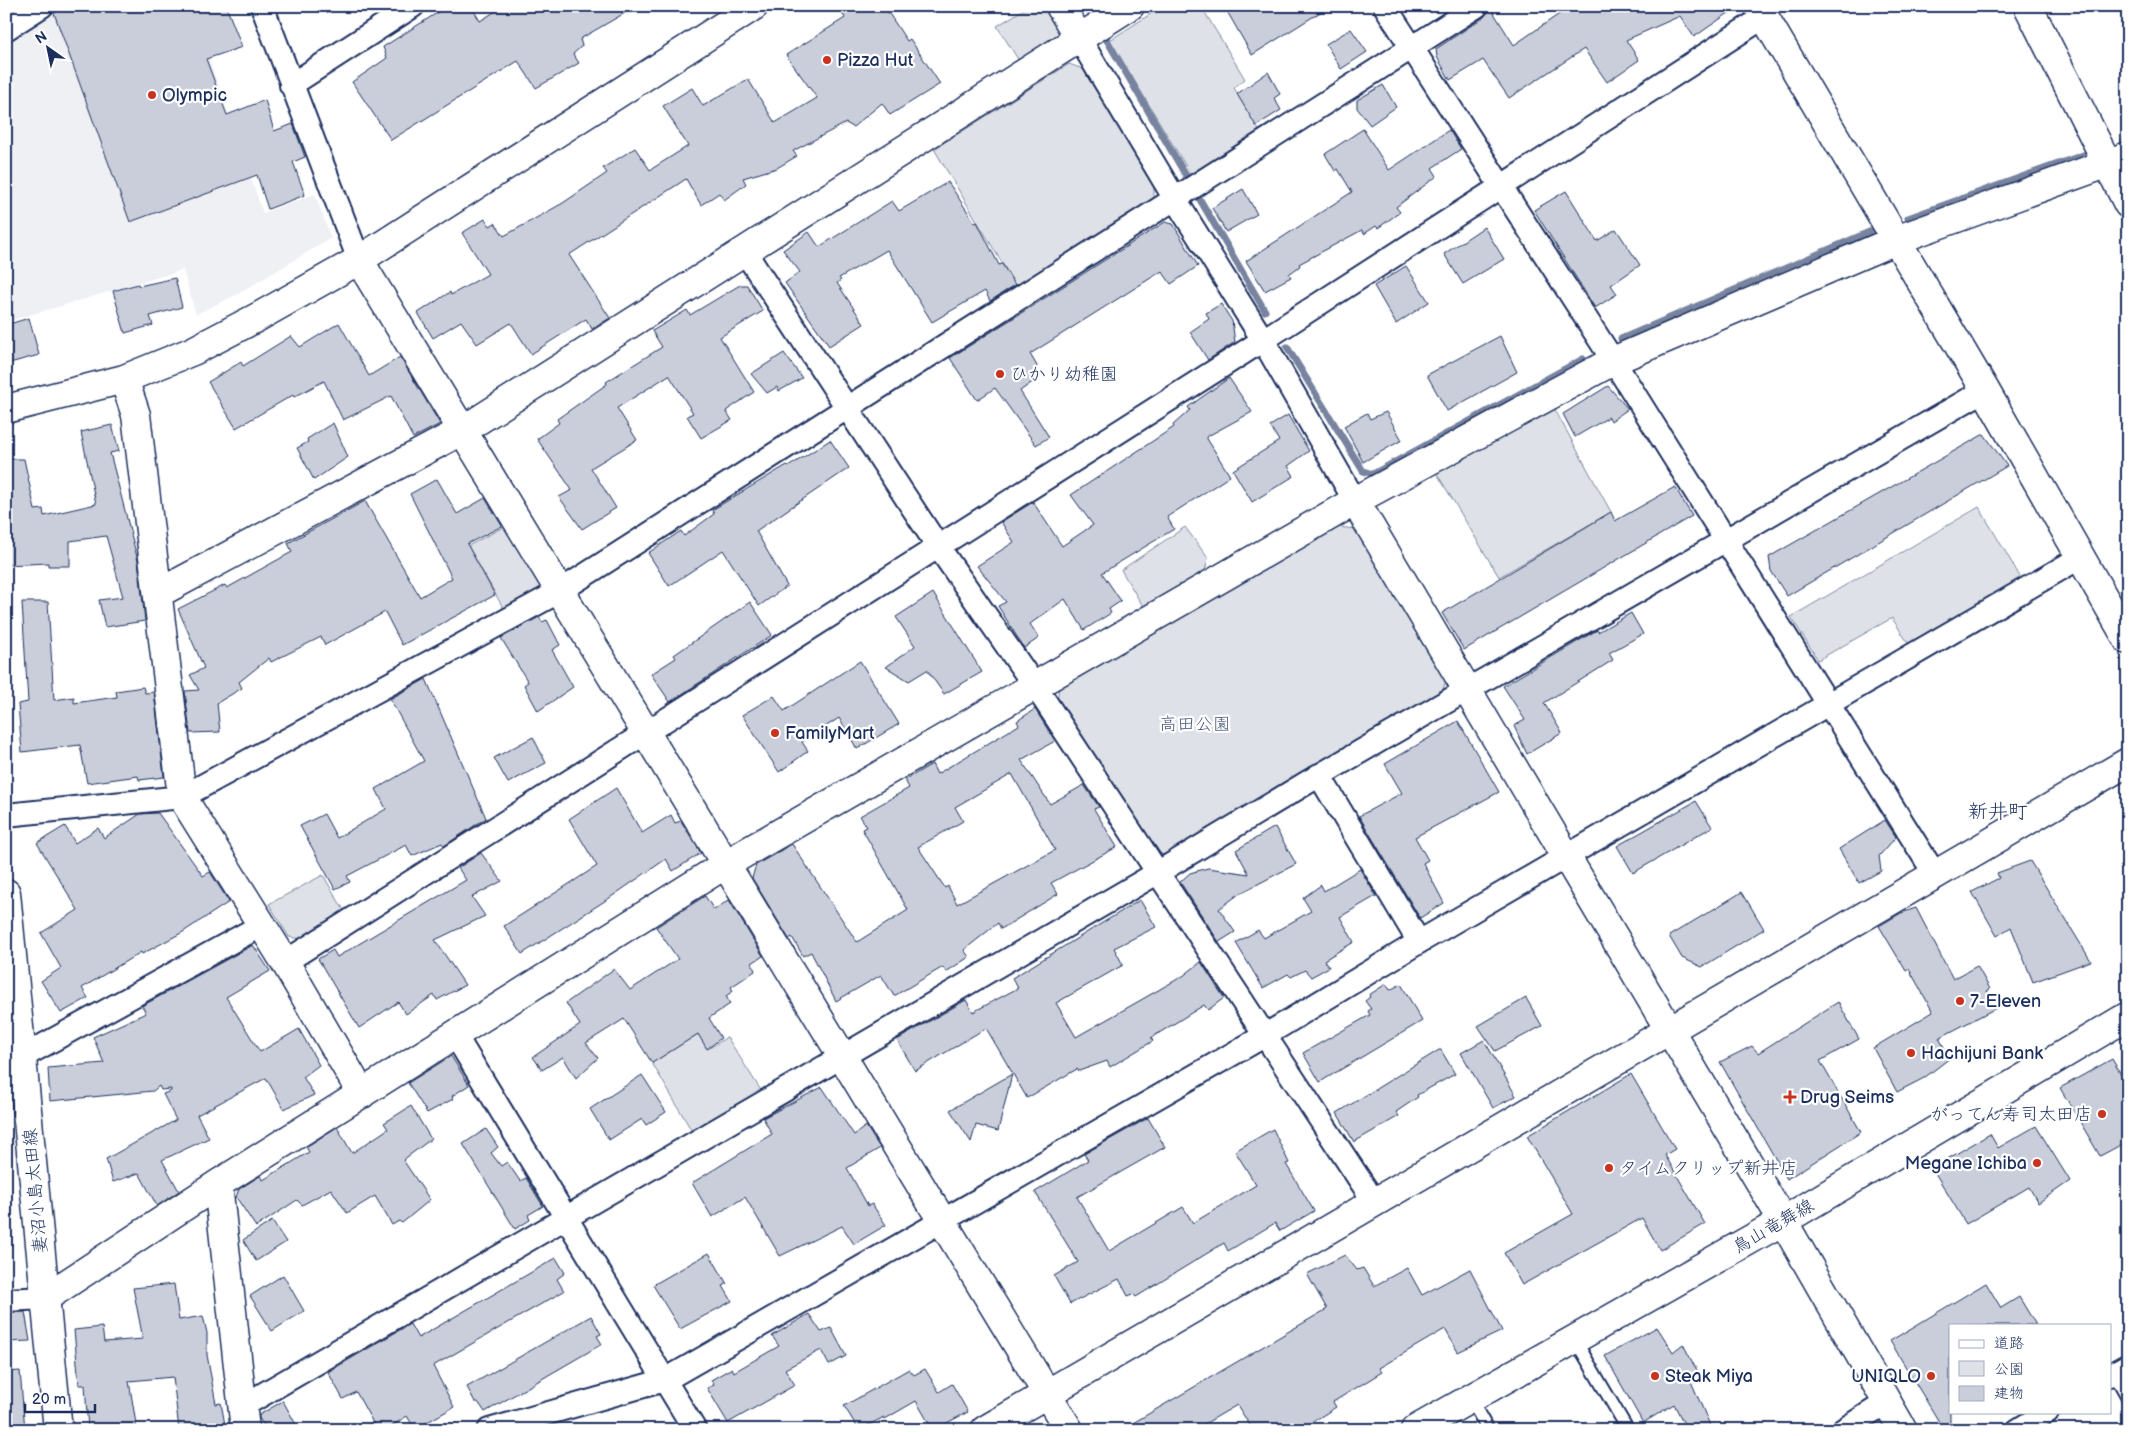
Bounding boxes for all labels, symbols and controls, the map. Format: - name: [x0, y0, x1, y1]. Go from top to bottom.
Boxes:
- north arrow: [22, 22, 72, 72]
- text: N: [32, 28, 50, 48]
- place label: Pizza Hut: [837, 50, 914, 71]
- marker: Pizza Hut: [821, 54, 833, 66]
- place label: Olympic: [162, 85, 227, 106]
- marker: Olympic: [146, 89, 158, 101]
- place label: ひかり幼稚園: [1010, 364, 1118, 385]
- marker: ひかり幼稚園: [994, 368, 1006, 380]
- park label: 高田公園: [1159, 714, 1231, 735]
- place label: FamilyMart: [785, 723, 875, 744]
- marker: FamilyMart: [769, 727, 781, 739]
- district label: 新井町: [1968, 800, 2028, 824]
- place label: 7-Eleven: [1970, 991, 2041, 1012]
- marker: 7-Eleven: [1954, 995, 1966, 1007]
- place label: Hachijuni Bank: [1921, 1043, 2043, 1064]
- marker: Hachijuni Bank: [1905, 1047, 1917, 1059]
- place label: Drug Seims: [1800, 1087, 1894, 1108]
- marker: Drug Seims: [1784, 1091, 1796, 1103]
- place label: がってん寿司太田店: [1930, 1104, 2092, 1125]
- marker: がってん寿司太田店: [2096, 1108, 2108, 1120]
- street label: 妻沼小島太田線: [20, 1127, 51, 1255]
- place label: Megane Ichiba: [1905, 1153, 2027, 1174]
- marker: Megane Ichiba: [2031, 1157, 2043, 1169]
- place label: タイムクリップ新井店: [1619, 1158, 1798, 1179]
- marker: タイムクリップ新井店: [1603, 1162, 1615, 1174]
- street label: 鳥山竜舞線: [1729, 1195, 1817, 1258]
- legend: [1949, 1324, 2112, 1414]
- text: 道路: [1994, 1334, 2024, 1353]
- text: 公園: [1994, 1360, 2024, 1379]
- place label: Steak Miya: [1665, 1366, 1753, 1387]
- place label: UNIQLO: [1851, 1366, 1921, 1387]
- marker: Steak Miya: [1649, 1370, 1661, 1382]
- marker: UNIQLO: [1925, 1370, 1937, 1382]
- scale bar: [25, 1381, 95, 1413]
- text: 建物: [1994, 1384, 2024, 1403]
- text: 20 m: [32, 1390, 66, 1409]

